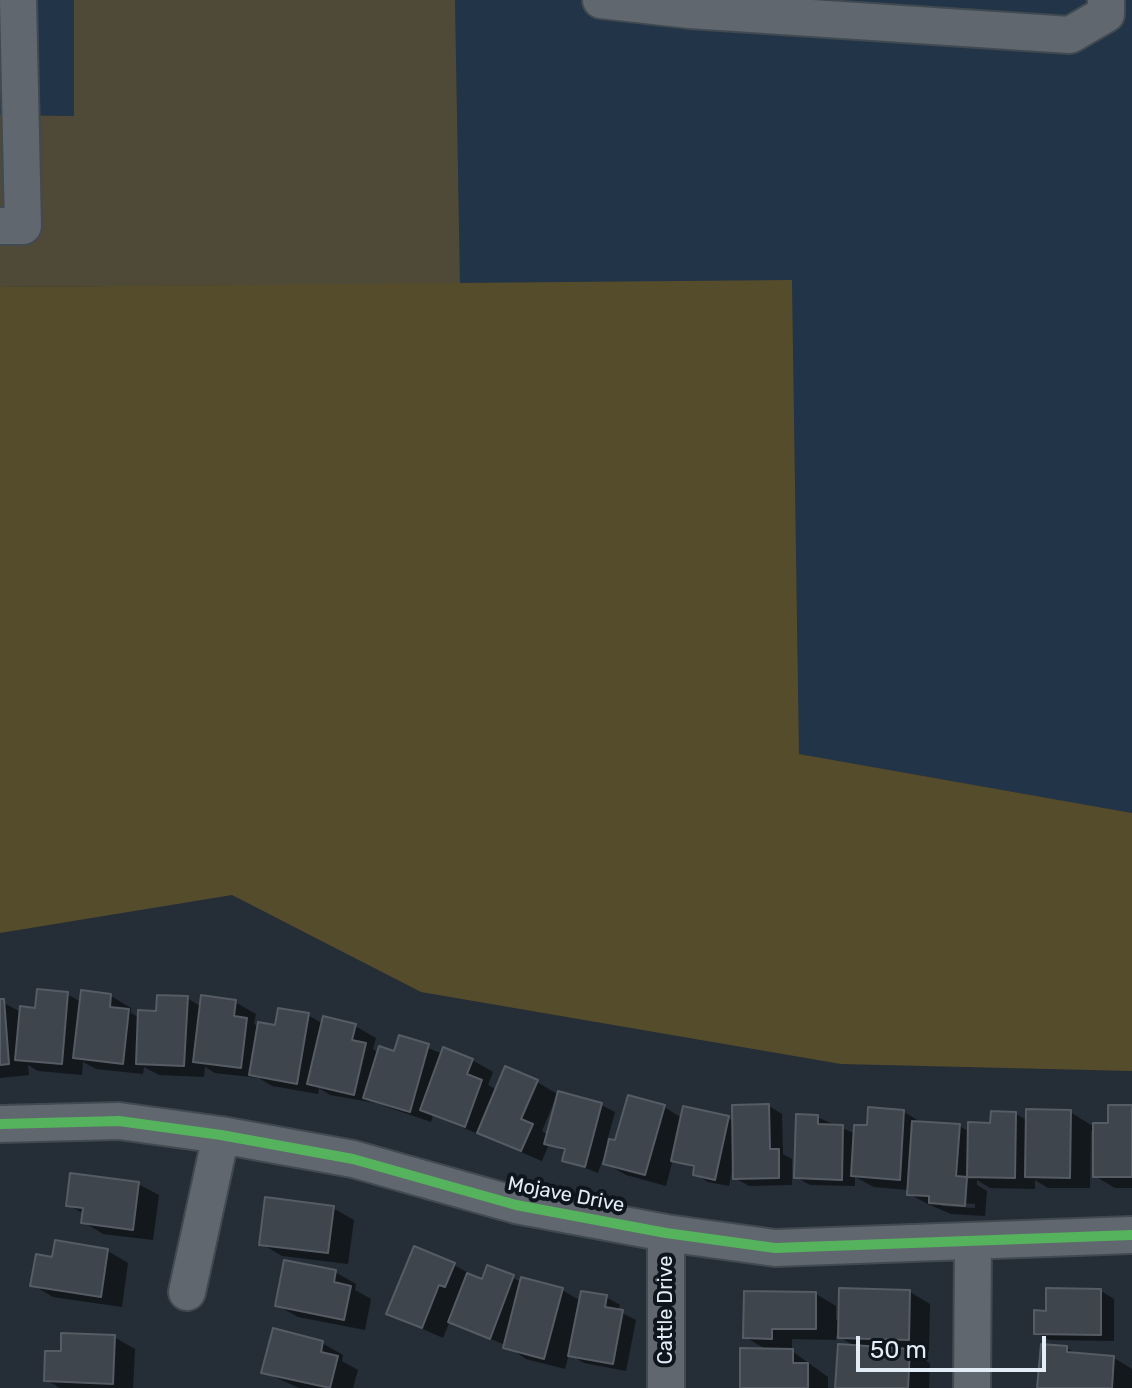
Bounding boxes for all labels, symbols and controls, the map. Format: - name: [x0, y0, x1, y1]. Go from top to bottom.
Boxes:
- street label: Mojave Drive: [506, 1172, 626, 1218]
- street label: Cattle Drive: [654, 1256, 678, 1364]
- scale bar: [860, 1320, 1050, 1370]
- text: 50 m: [870, 1336, 927, 1364]

